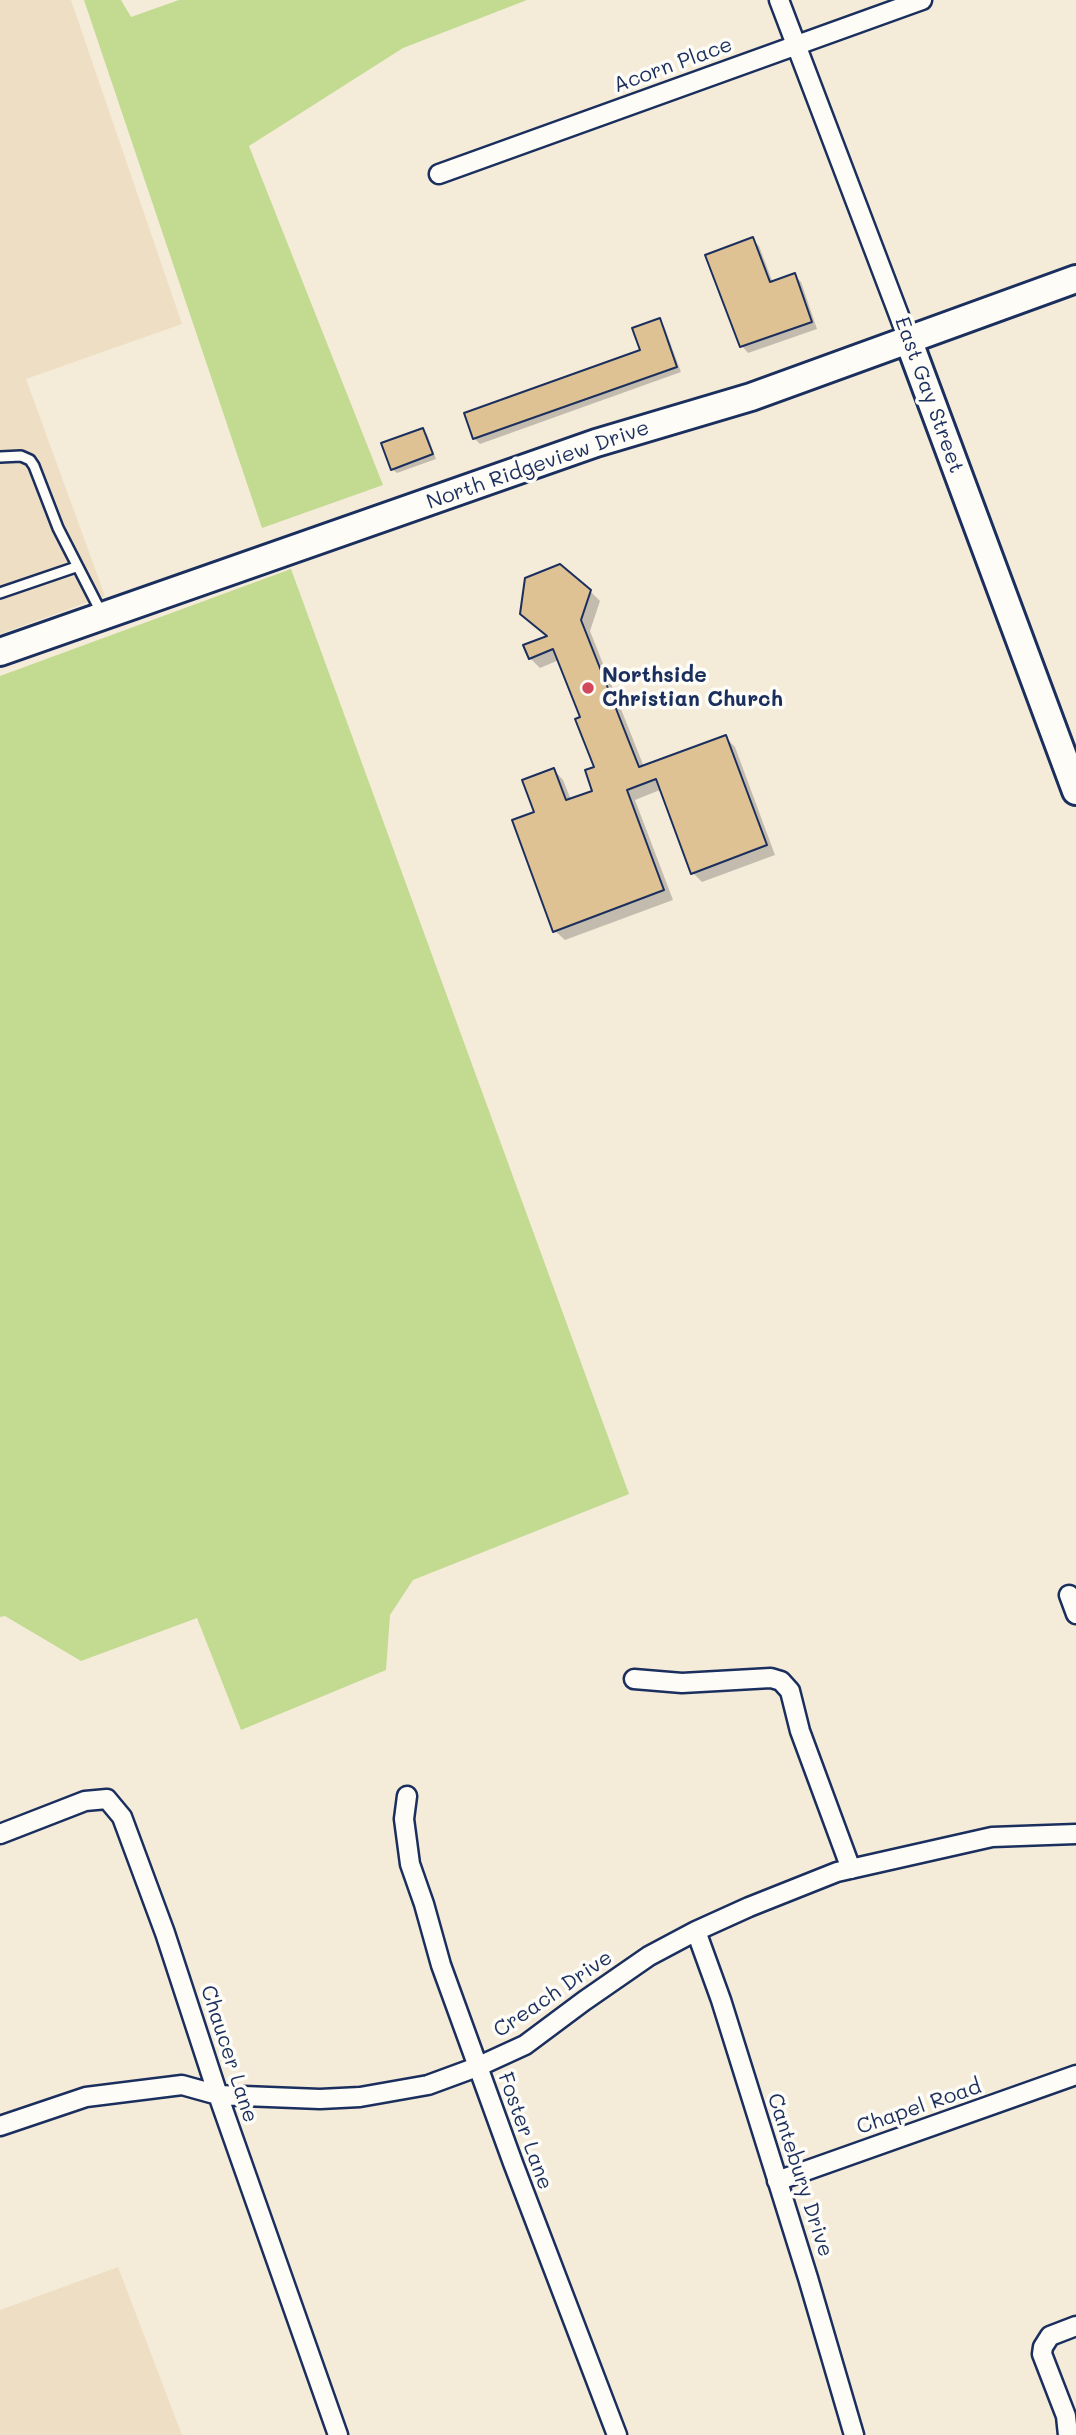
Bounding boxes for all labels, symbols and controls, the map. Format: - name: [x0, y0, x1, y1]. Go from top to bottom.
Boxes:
- street label: Acorn Place: [610, 32, 736, 98]
- street label: East Gay Street: [889, 313, 969, 477]
- street label: North Ridgeview Drive: [423, 415, 653, 515]
- place label: Northside Christian Church: [602, 663, 783, 713]
- marker: Northside Christian Church: [580, 680, 596, 696]
- street label: Creach Drive: [489, 1945, 617, 2043]
- street label: Chaucer Lane: [195, 1982, 263, 2126]
- street label: Foster Lane: [492, 2069, 558, 2193]
- street label: Chapel Road: [853, 2074, 985, 2140]
- street label: Cantebury Drive: [762, 2090, 838, 2260]

